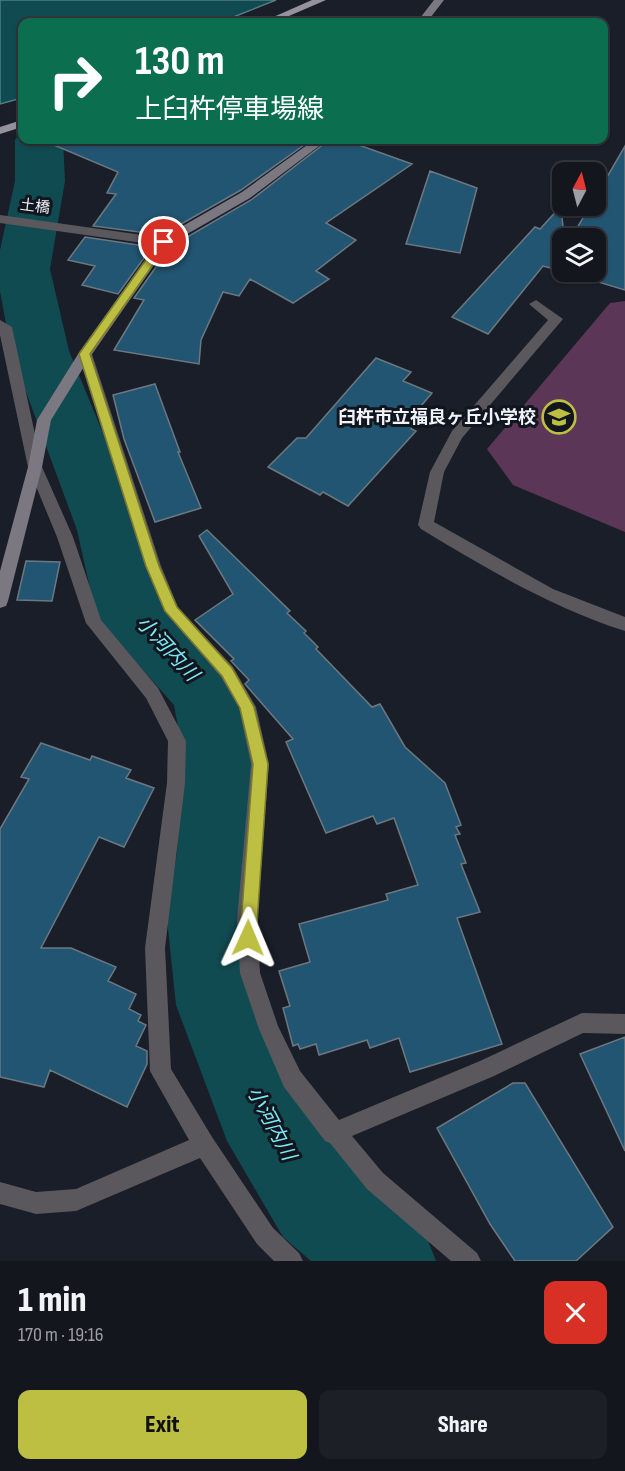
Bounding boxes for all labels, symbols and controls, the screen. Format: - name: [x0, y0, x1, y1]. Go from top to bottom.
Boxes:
- text: 130 m: [135, 36, 225, 87]
- icon: right: [36, 42, 114, 120]
- text: 上臼杵停車場線: [135, 94, 324, 126]
- north arrow: [552, 162, 606, 216]
- map controls: [552, 162, 606, 282]
- street label: 土橋: [19, 195, 51, 218]
- pin: [138, 216, 189, 267]
- icon: arrive: [147, 225, 180, 258]
- button: layers: [552, 228, 606, 282]
- school or university icon: 臼杵市立福良ヶ丘小学校: [541, 399, 577, 435]
- place label: 臼杵市立福良ヶ丘小学校: [338, 407, 536, 428]
- water label: 小河内川: [131, 611, 205, 688]
- position arrow: [216, 906, 280, 970]
- water label: 小河内川: [242, 1083, 301, 1166]
- text: 1 min: [18, 1279, 86, 1322]
- button: close: [544, 1281, 607, 1344]
- text: 170 m · 19:16: [18, 1323, 104, 1347]
- button: Exit: [18, 1390, 307, 1459]
- button: Share: [319, 1390, 607, 1459]

